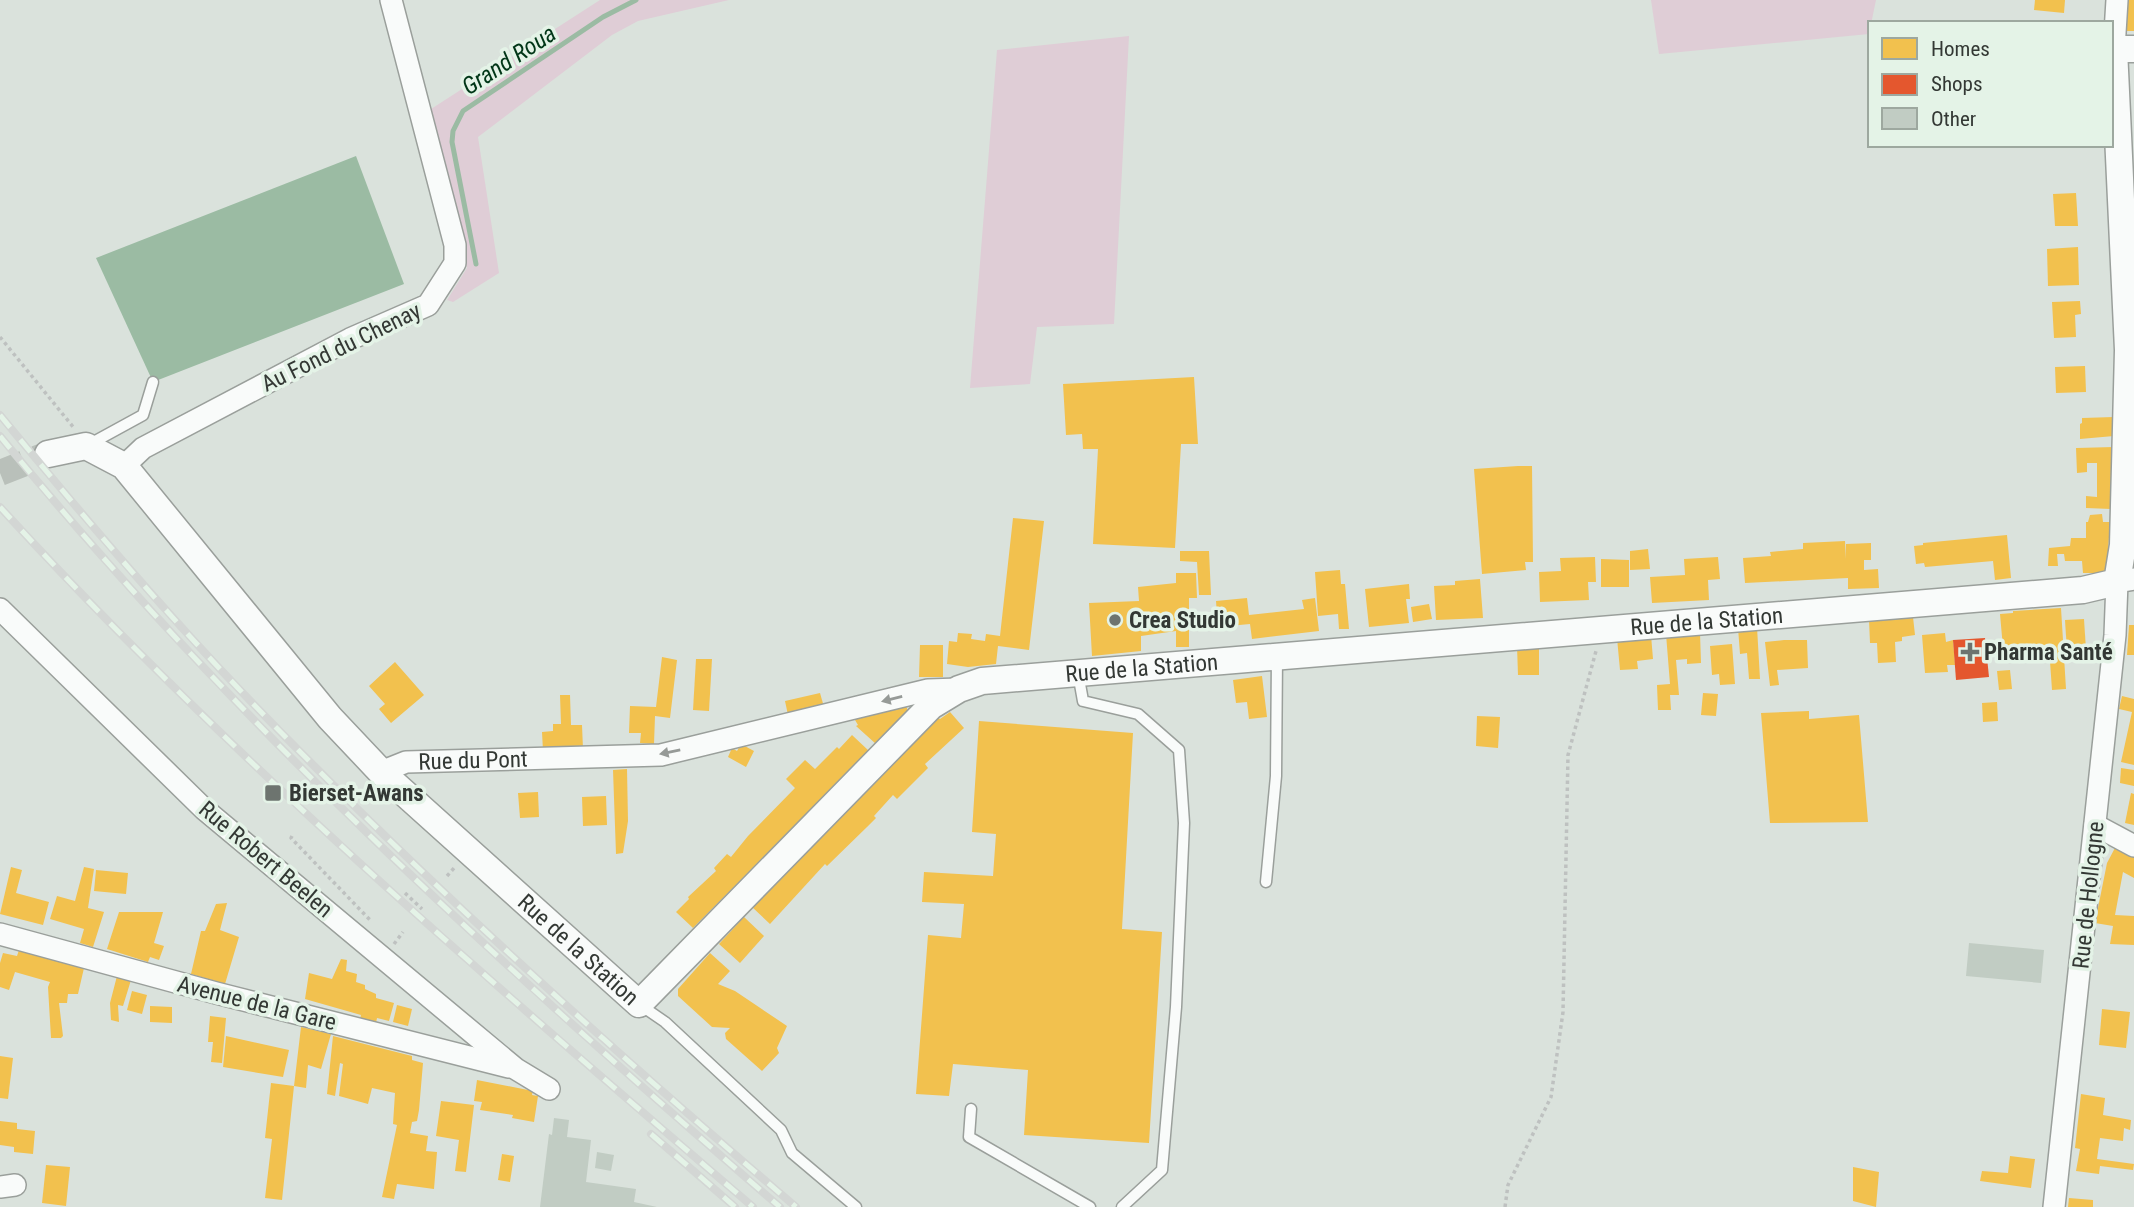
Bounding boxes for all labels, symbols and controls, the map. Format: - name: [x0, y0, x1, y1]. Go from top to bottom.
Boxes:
- water label: Grand Roua: [457, 19, 561, 101]
- legend: [1868, 21, 2113, 147]
- text: Homes: [1931, 37, 1990, 61]
- text: Shops: [1931, 72, 1983, 96]
- text: Other: [1931, 107, 1976, 131]
- street label: Au Fond du Chenay: [257, 297, 426, 398]
- street label: Rue de la Station: [1629, 602, 1784, 641]
- place label: Crea Studio: [1129, 607, 1236, 634]
- marker: Crea Studio: [1107, 612, 1123, 628]
- place label: Pharma Santé: [1984, 639, 2113, 666]
- marker: Pharma Santé: [1962, 644, 1978, 660]
- street label: Rue de la Station: [1064, 649, 1219, 688]
- one-way arrow: [880, 694, 902, 705]
- street label: Rue du Pont: [418, 746, 528, 776]
- one-way arrow: [659, 747, 681, 758]
- place label: Bierset-Awans: [289, 780, 424, 807]
- marker: Bierset-Awans: [263, 783, 283, 803]
- street label: Rue Robert Beelen: [193, 796, 338, 923]
- street label: Rue de Hollogne: [2067, 820, 2110, 970]
- street label: Rue de la Station: [512, 889, 644, 1011]
- street label: Avenue de la Gare: [175, 971, 339, 1036]

